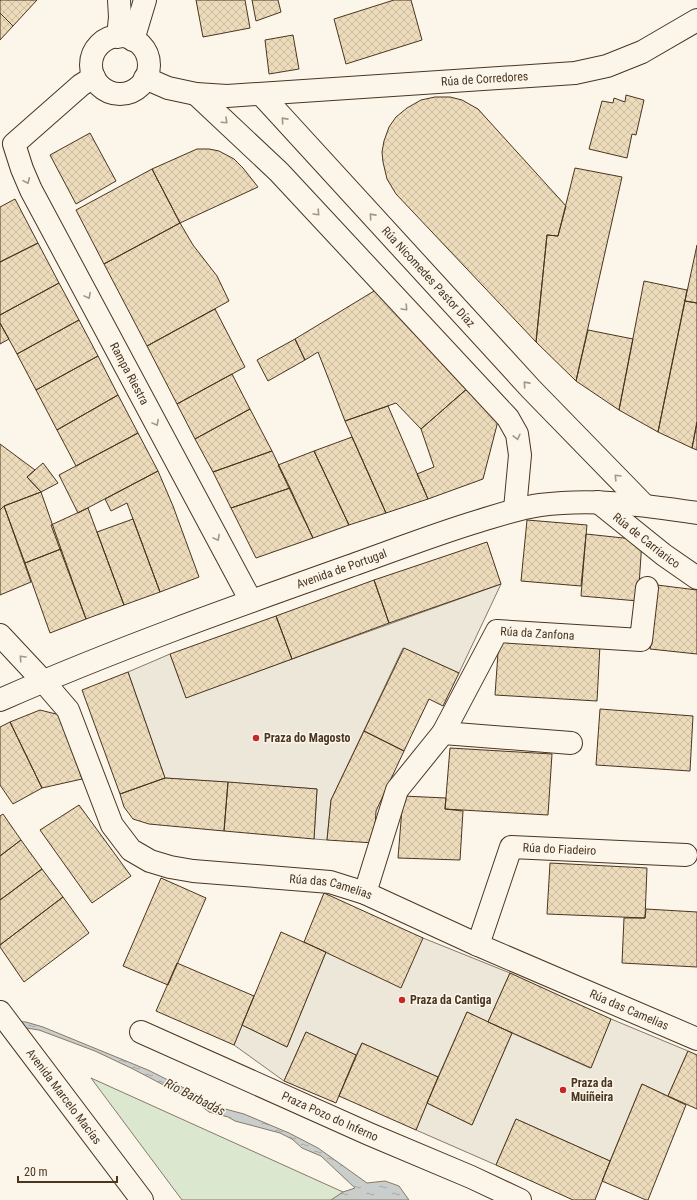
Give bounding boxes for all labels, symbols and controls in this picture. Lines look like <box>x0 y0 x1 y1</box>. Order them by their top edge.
street label: Rúa de Corredores <box>441 69 529 89</box>
one-way arrow <box>220 116 228 124</box>
one-way arrow <box>282 117 289 125</box>
one-way arrow <box>22 177 30 185</box>
one-way arrow <box>312 208 320 216</box>
one-way arrow <box>369 213 377 221</box>
street label: Rúa Nicomedes Pastor Díaz <box>379 224 478 330</box>
one-way arrow <box>83 292 90 299</box>
one-way arrow <box>401 303 408 311</box>
street label: Rampa Riestra <box>107 340 152 407</box>
one-way arrow <box>523 381 531 389</box>
one-way arrow <box>151 419 158 426</box>
one-way arrow <box>512 434 521 441</box>
one-way arrow <box>614 474 622 482</box>
street label: Rúa de Carriarico <box>610 510 683 571</box>
one-way arrow <box>213 533 220 541</box>
street label: Avenida de Portugal <box>295 546 389 591</box>
street label: Rúa da Zanfona <box>500 624 575 643</box>
one-way arrow <box>19 655 27 663</box>
place label: Praza do Magosto <box>264 731 351 745</box>
marker: Praza do Magosto <box>251 733 261 743</box>
street label: Rúa do Fiadeiro <box>522 841 597 858</box>
street label: Rúa das Camelias <box>289 872 374 902</box>
street label: Rúa das Camelias <box>588 987 671 1033</box>
place label: Praza da Cantiga <box>410 993 492 1007</box>
marker: Praza da Cantiga <box>397 995 407 1005</box>
street label: Avenida Marcelo Macías <box>23 1046 104 1147</box>
water label: Río Barbadás <box>162 1075 228 1119</box>
place label: Praza da Muiñeira <box>571 1076 613 1104</box>
marker: Praza da Muiñeira <box>558 1085 568 1095</box>
street label: Praza Pozo do Inferno <box>279 1089 380 1144</box>
scale bar <box>18 1158 117 1184</box>
text: 20 m <box>24 1165 48 1179</box>

